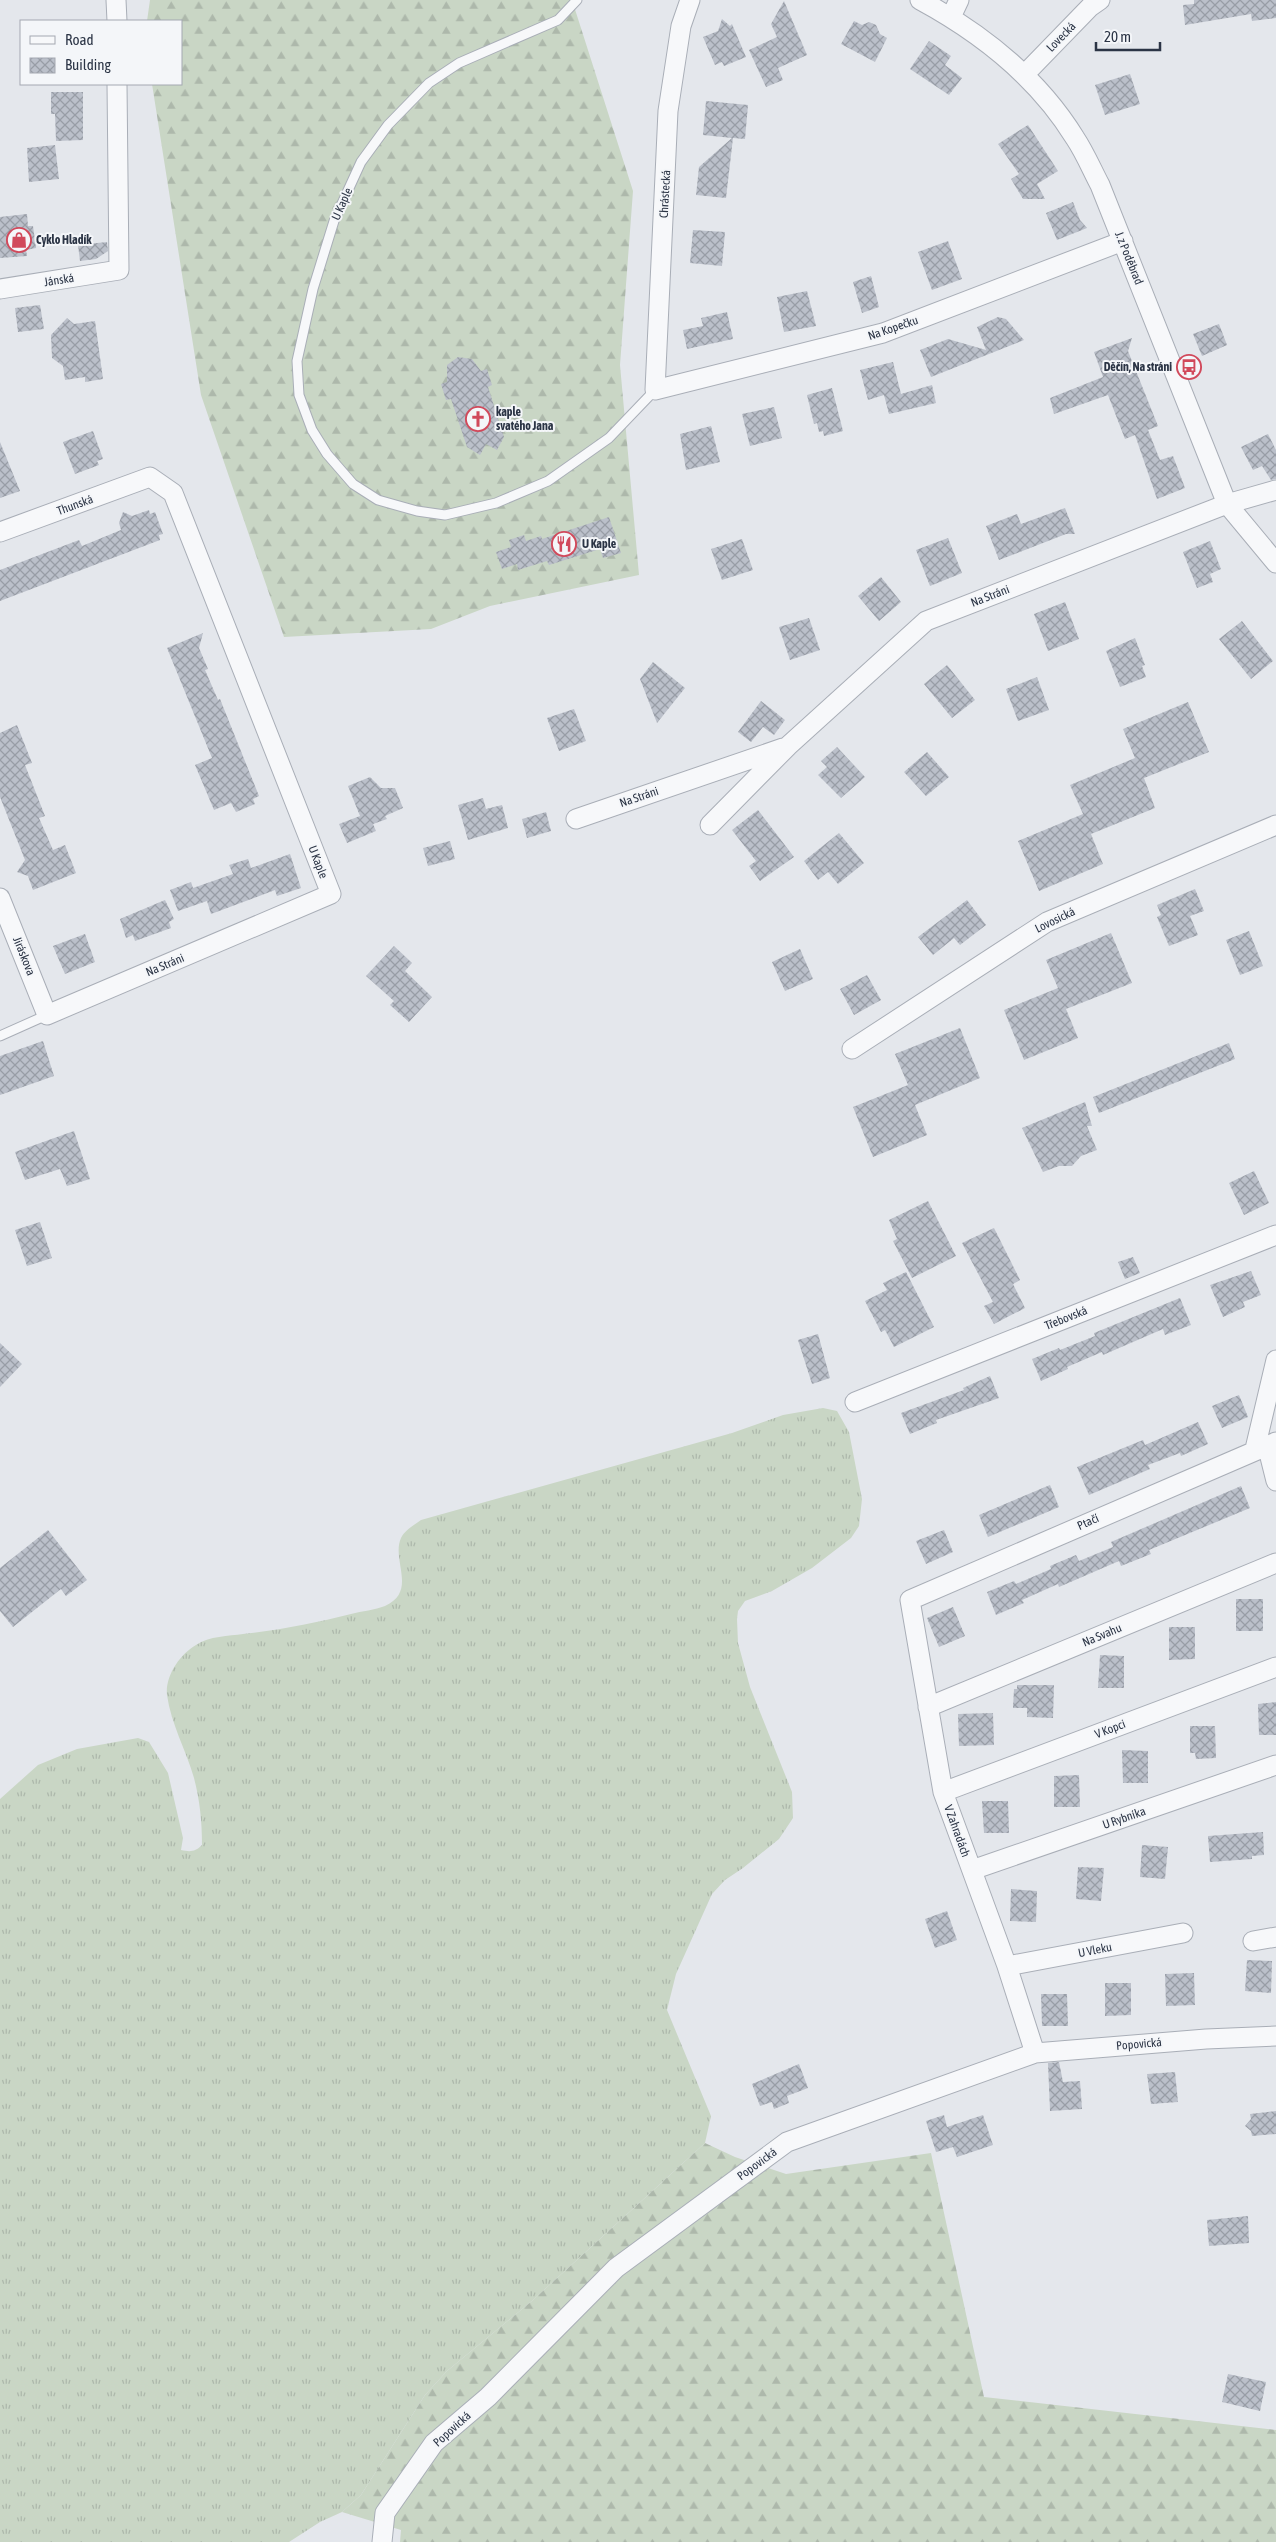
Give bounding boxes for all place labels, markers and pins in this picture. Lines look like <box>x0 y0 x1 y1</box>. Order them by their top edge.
shop icon: Cyklo Hladík <box>6 227 32 253</box>
place label: Cyklo Hladík <box>36 233 92 247</box>
bus stop icon: Děčín, Na stráni <box>1176 354 1202 380</box>
place label: Děčín, Na stráni <box>1104 360 1172 374</box>
place label: kaple svatého Jana <box>496 405 554 433</box>
church icon: kaple svatého Jana <box>465 406 491 432</box>
restaurant icon: U Kaple <box>551 531 577 557</box>
place label: U Kaple <box>582 537 617 551</box>

